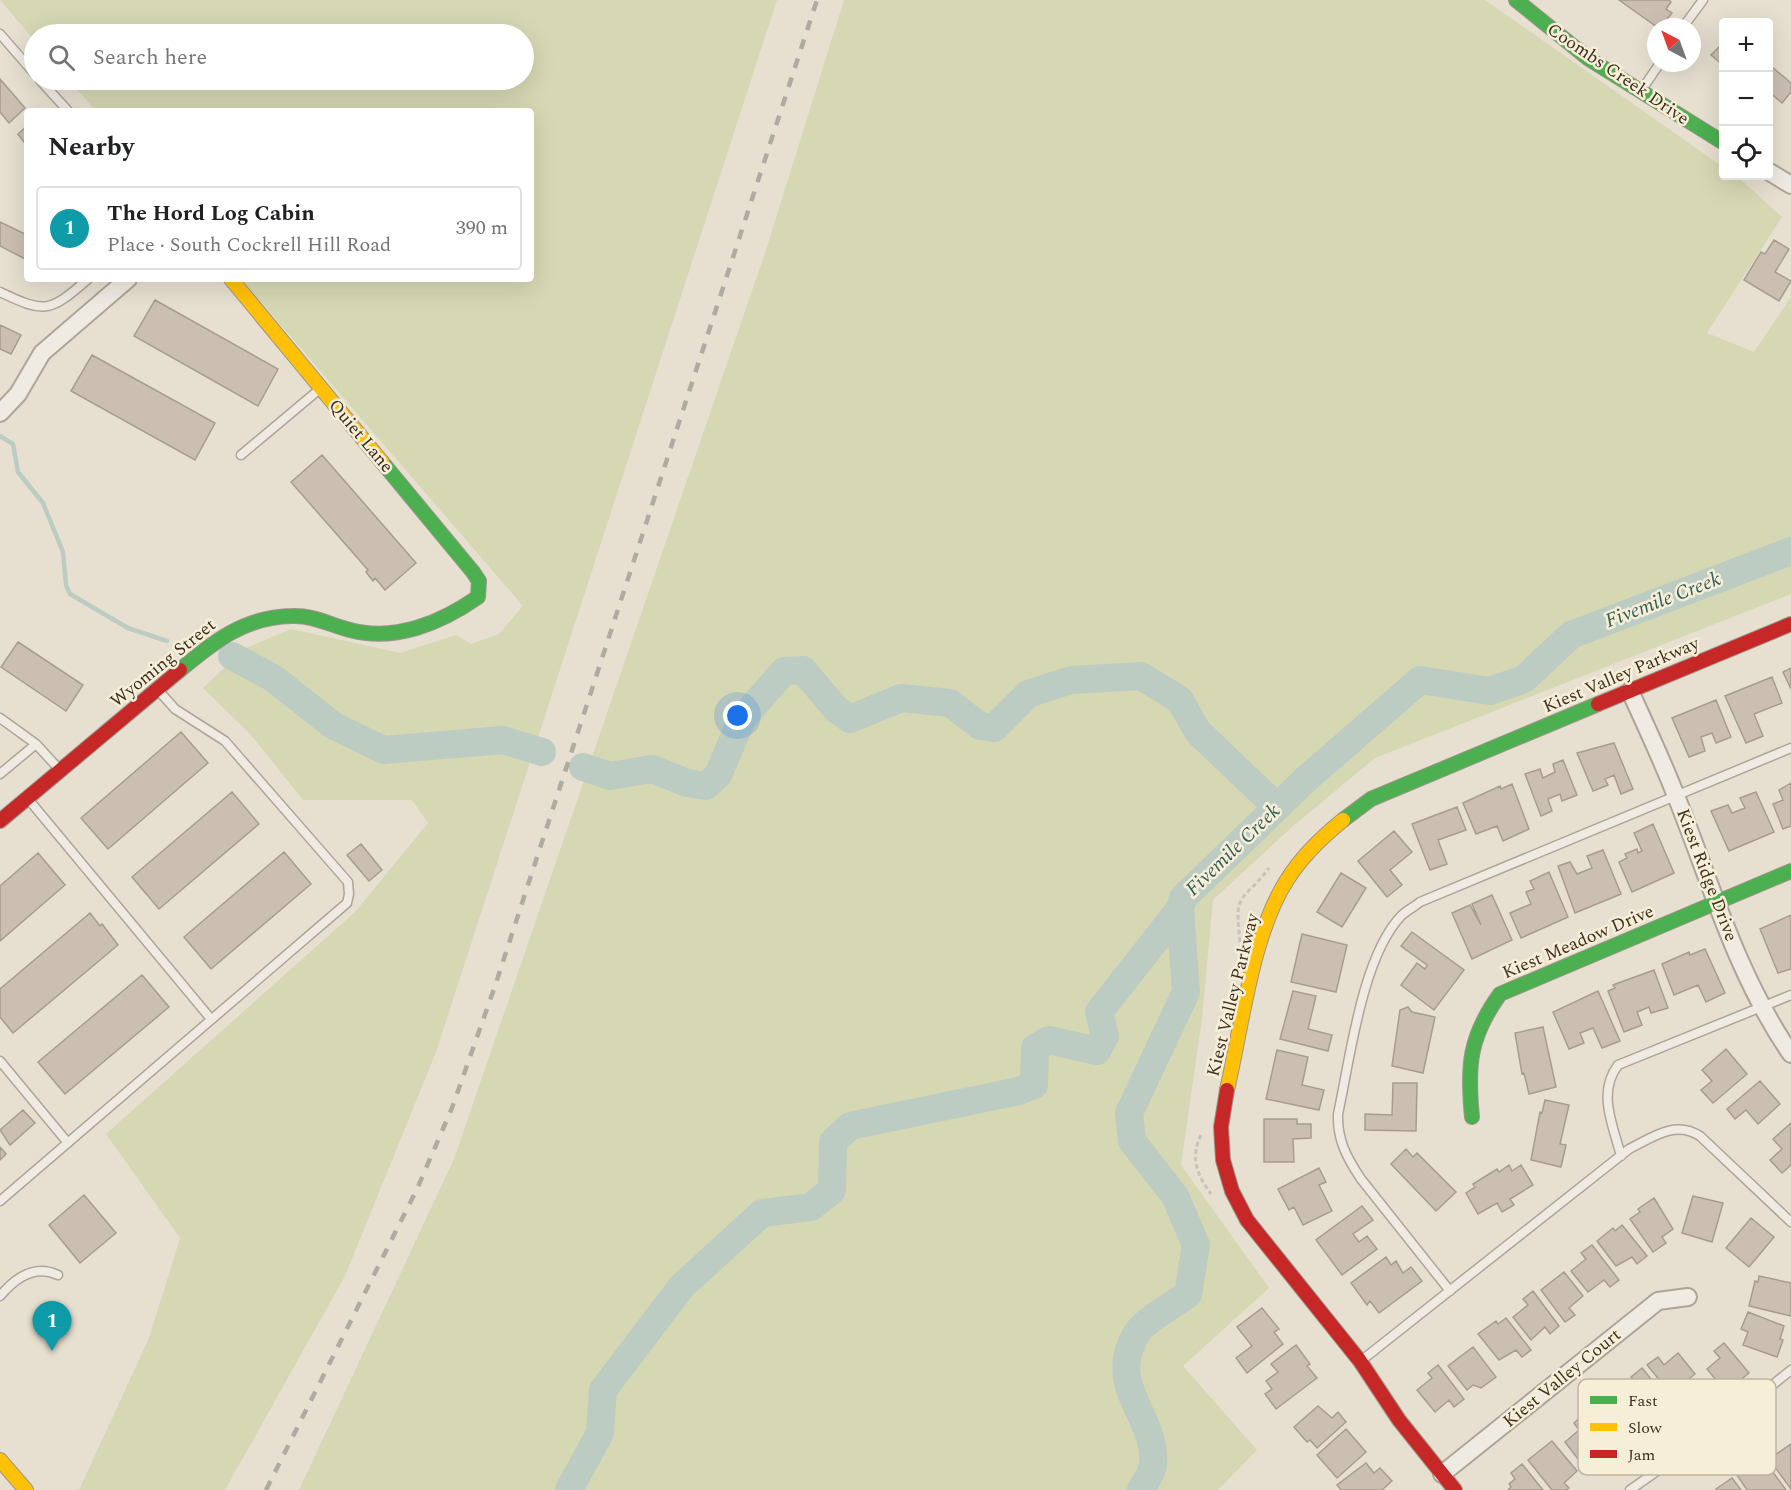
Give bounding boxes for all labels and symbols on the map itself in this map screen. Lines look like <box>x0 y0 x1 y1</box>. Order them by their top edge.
street label: Coombs Creek Drive <box>1541 16 1695 132</box>
north arrow <box>1647 18 1701 72</box>
street label: Quiet Lane <box>322 393 400 479</box>
water label: Fivemile Creek <box>1601 564 1726 636</box>
street label: Wyoming Street <box>104 612 222 714</box>
street label: Kiest Valley Parkway <box>1539 629 1704 720</box>
your location <box>723 701 752 730</box>
water label: Fivemile Creek <box>1179 796 1288 903</box>
street label: Kiest Ridge Drive <box>1669 805 1745 945</box>
street label: Kiest Meadow Drive <box>1498 898 1658 986</box>
street label: Kiest Valley Parkway <box>1200 909 1267 1079</box>
pin: 1 <box>32 1302 72 1351</box>
street label: Kiest Valley Court <box>1497 1322 1627 1434</box>
legend <box>1578 1379 1776 1475</box>
text: Fast <box>1628 1389 1658 1413</box>
text: Slow <box>1628 1416 1663 1440</box>
text: Jam <box>1628 1443 1656 1467</box>

